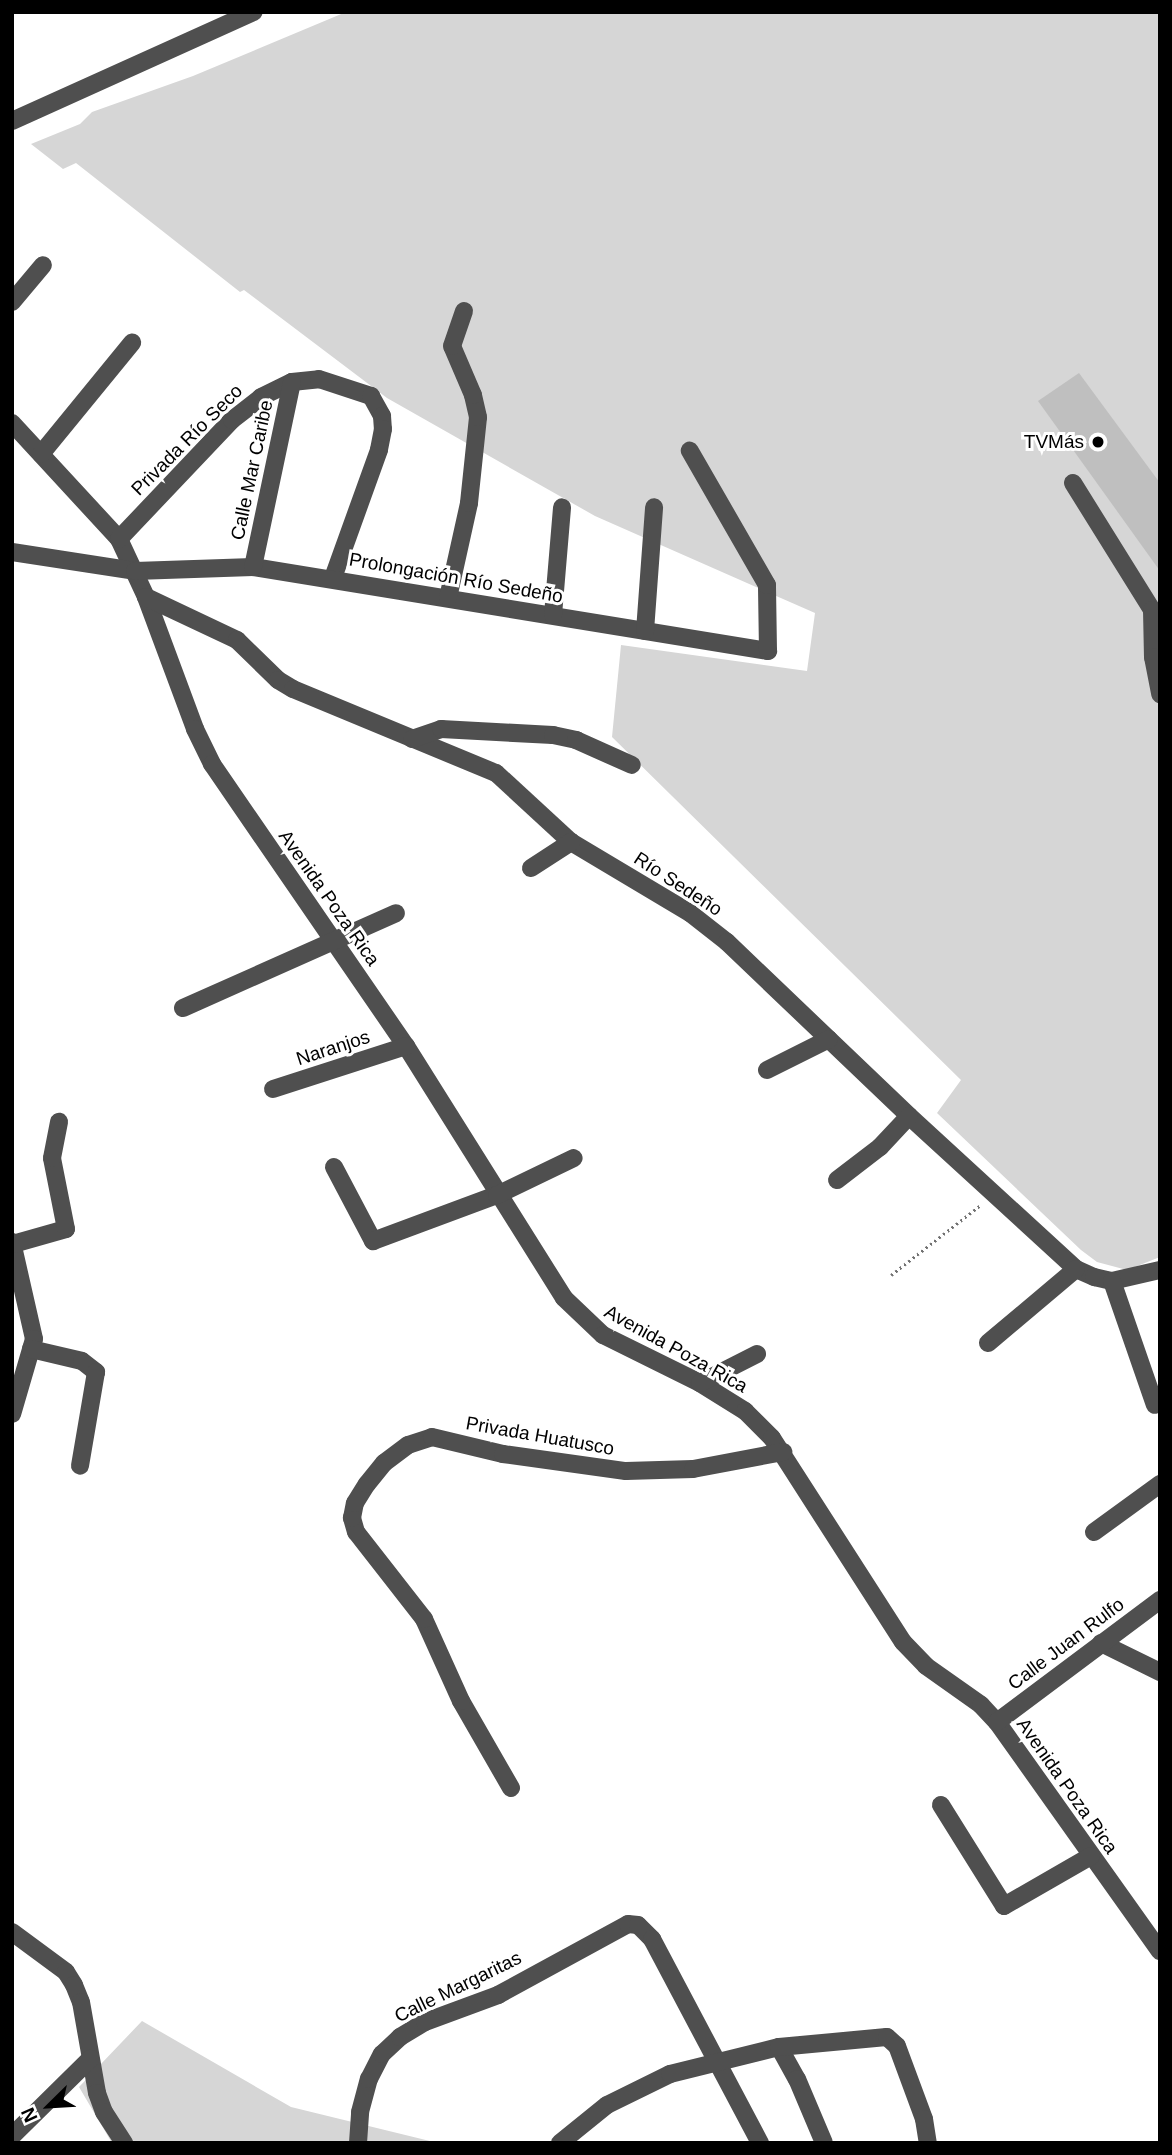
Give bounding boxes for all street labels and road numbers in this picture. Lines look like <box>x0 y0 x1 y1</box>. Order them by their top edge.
street label: Privada Río Seco <box>127 380 247 500</box>
street label: Calle Mar Caribe <box>226 398 278 542</box>
street label: Prolongación Río Sedeño <box>347 548 565 608</box>
street label: Avenida Poza Rica <box>274 826 384 970</box>
street label: Río Sedeño <box>630 847 726 921</box>
street label: Naranjos <box>293 1025 373 1071</box>
street label: Avenida Poza Rica <box>600 1300 752 1398</box>
street label: Privada Huatusco <box>464 1412 616 1460</box>
street label: Calle Juan Rulfo <box>1003 1593 1129 1695</box>
street label: Avenida Poza Rica <box>1012 1714 1122 1858</box>
street label: Calle Margaritas <box>391 1946 525 2028</box>

